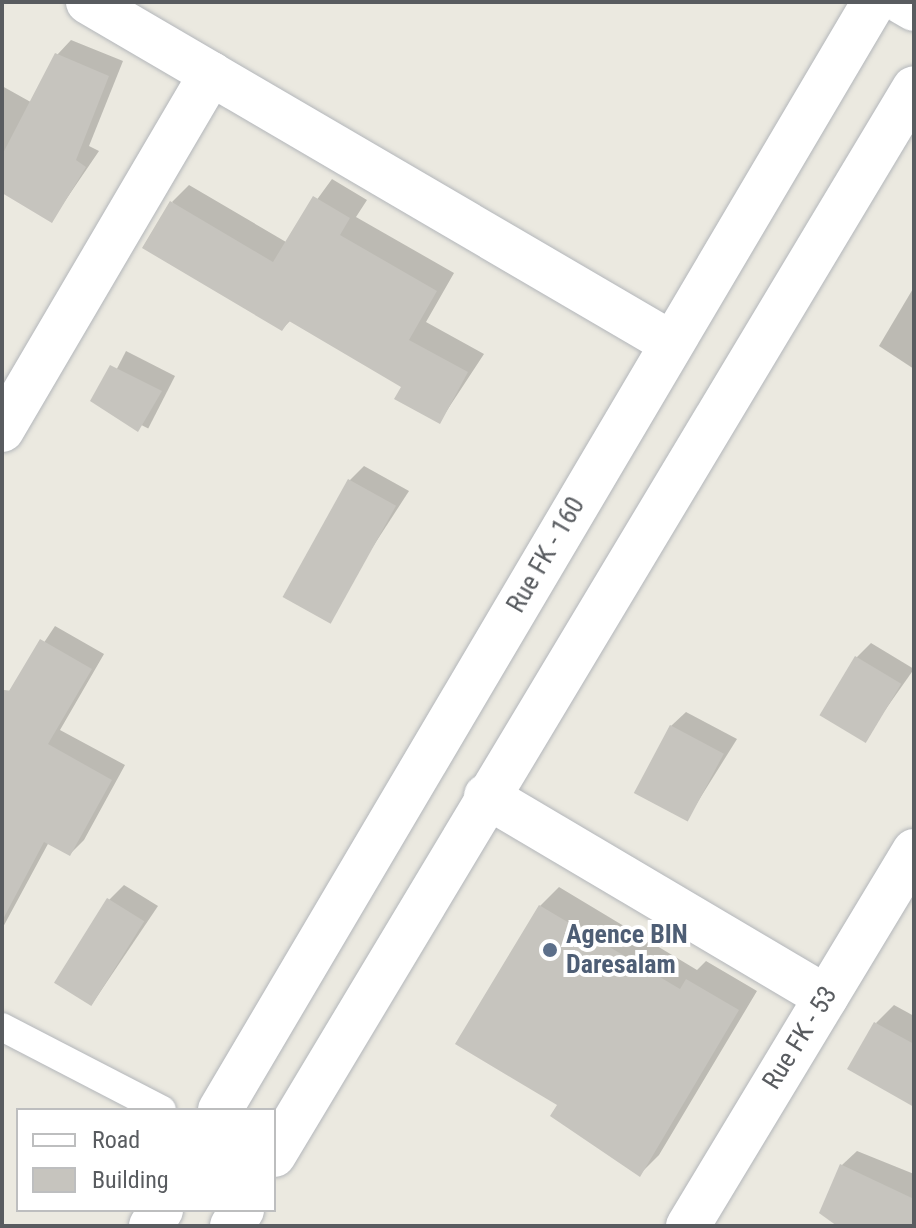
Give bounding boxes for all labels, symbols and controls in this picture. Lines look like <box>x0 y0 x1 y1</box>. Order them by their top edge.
street label: Rue FK - 160 <box>500 492 592 618</box>
place label: Agence BIN Daresalam <box>566 919 688 980</box>
marker: Agence BIN Daresalam <box>541 941 559 959</box>
street label: Rue FK - 53 <box>756 981 844 1095</box>
legend <box>16 1108 276 1212</box>
text: Road <box>92 1126 140 1154</box>
text: Building <box>92 1166 169 1194</box>

